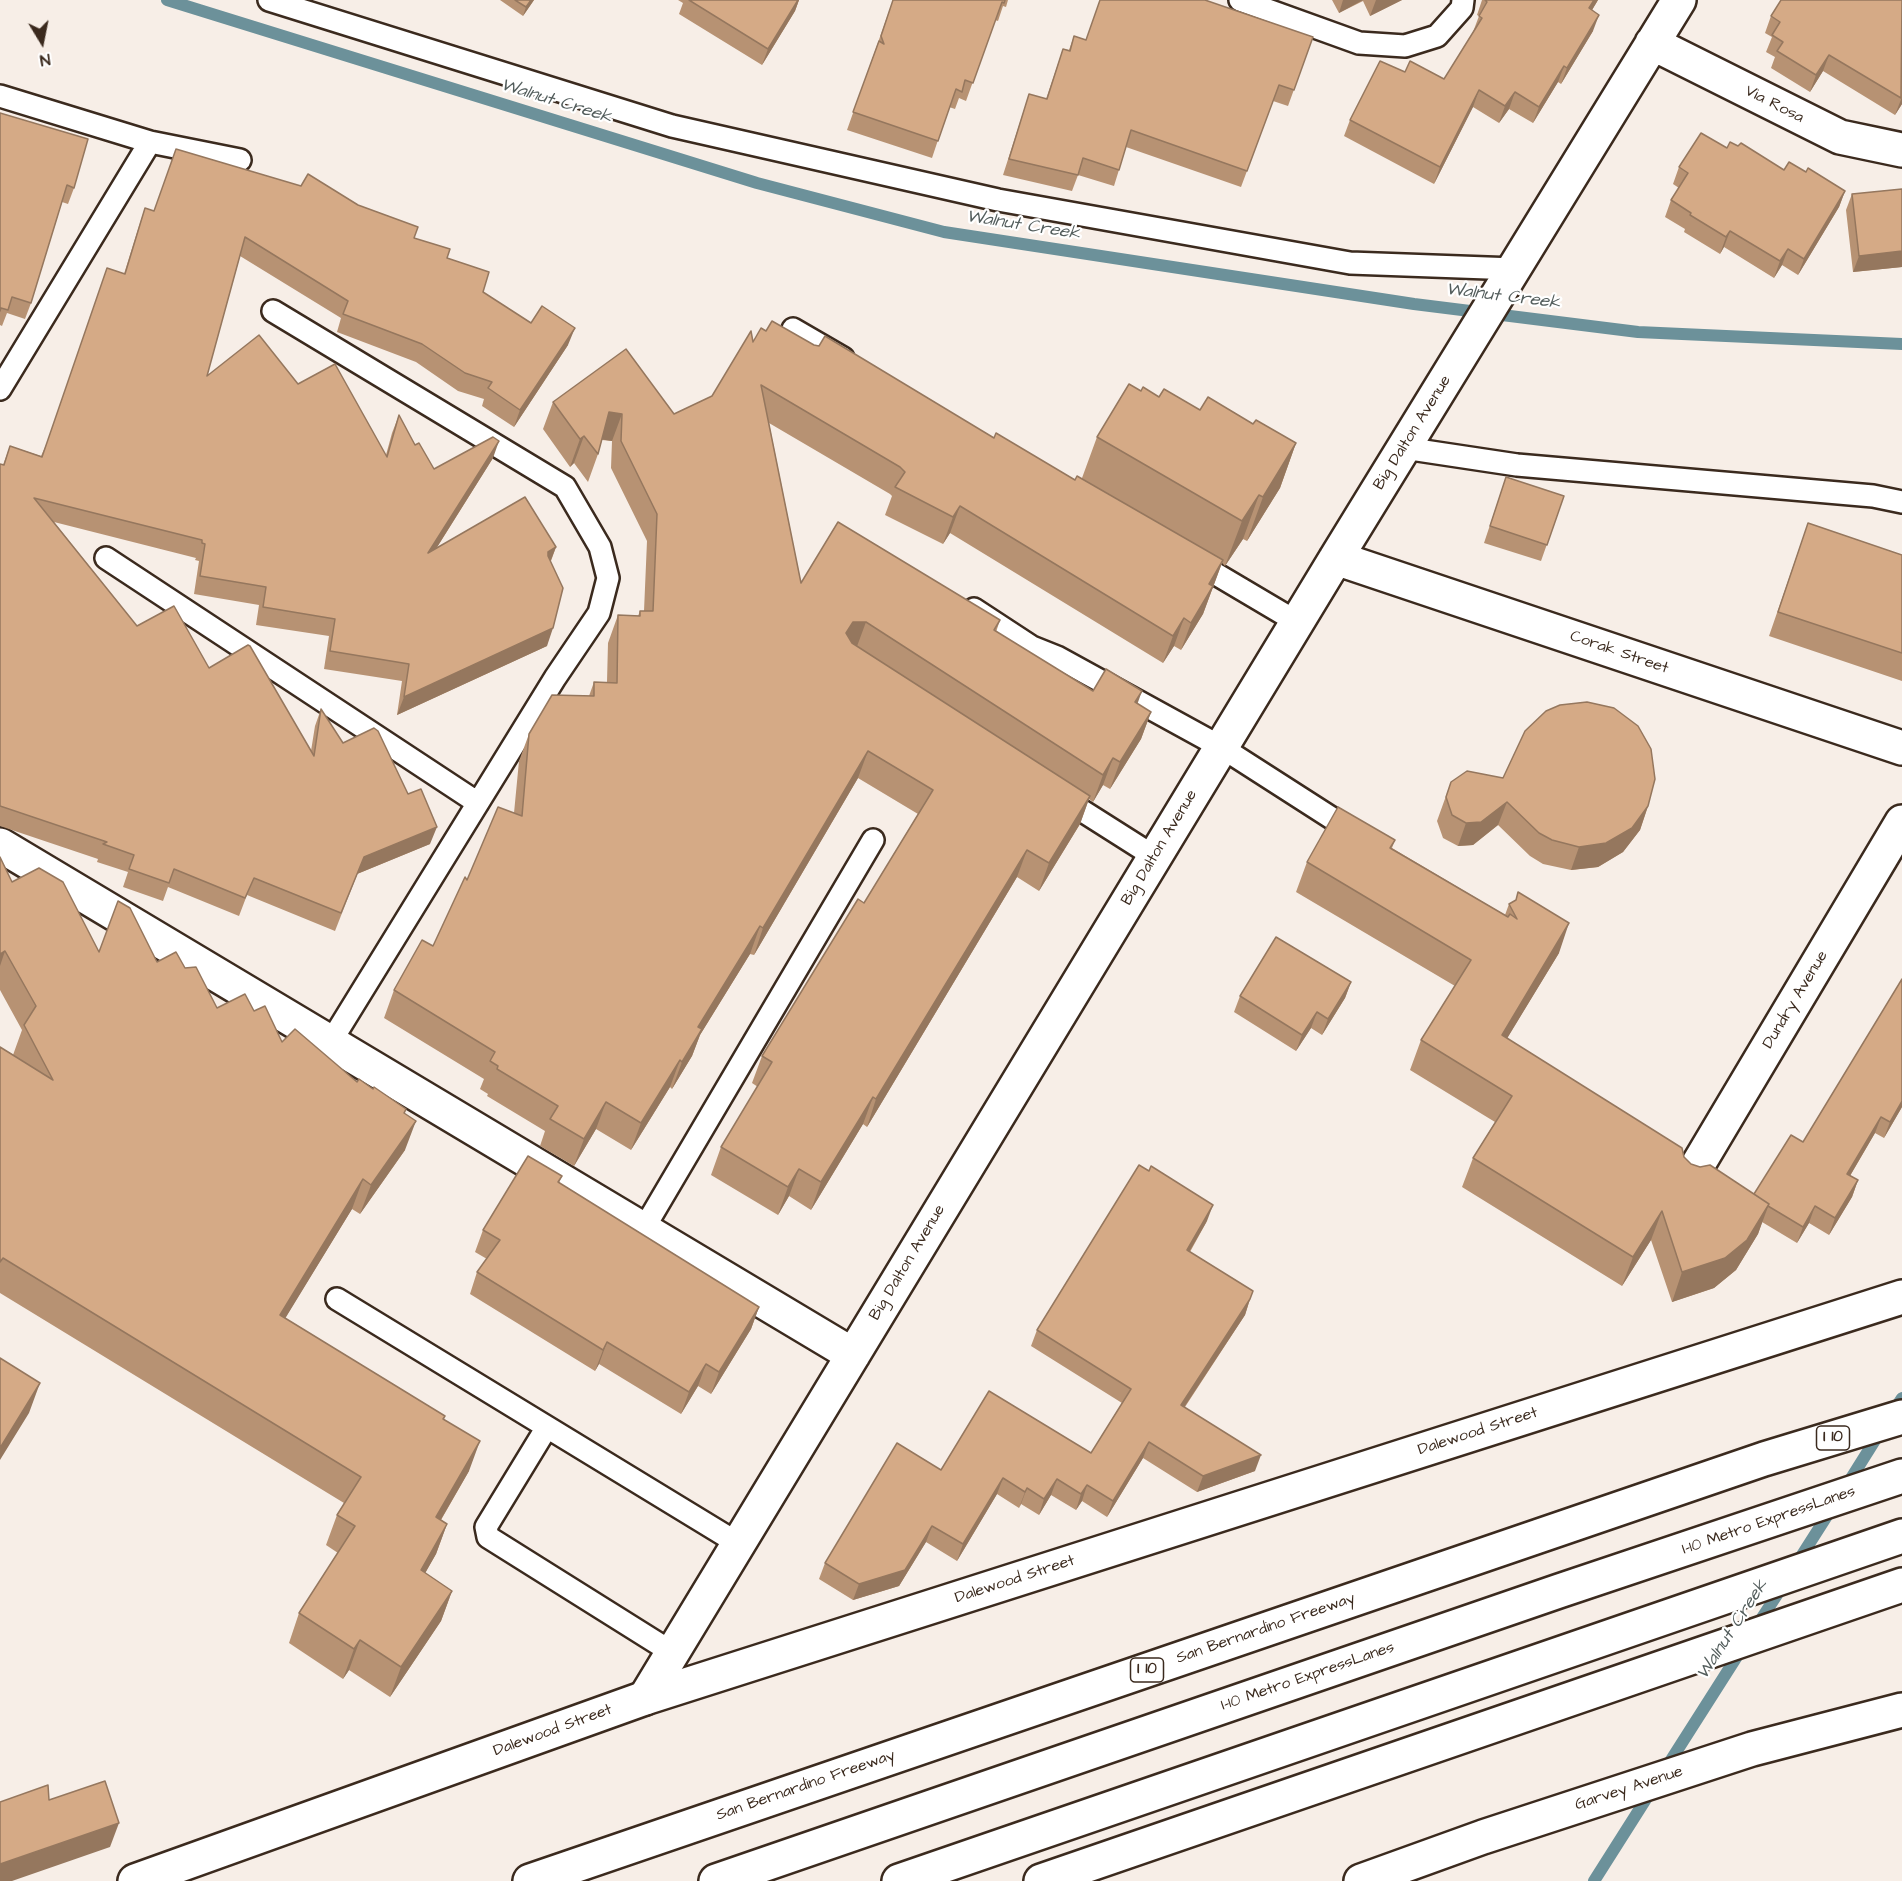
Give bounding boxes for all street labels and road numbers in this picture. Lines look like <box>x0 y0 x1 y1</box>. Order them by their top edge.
street label: Via Rosa <box>1741 82 1807 128</box>
street label: Big Dalton Avenue <box>1370 372 1456 494</box>
street label: Corak Street <box>1567 627 1671 679</box>
street label: Big Dalton Avenue <box>1118 787 1202 909</box>
street label: Dundry Avenue <box>1759 948 1833 1052</box>
street label: Big Dalton Avenue <box>866 1202 950 1324</box>
street label: Dalewood Street <box>1416 1404 1540 1460</box>
road number: I 10 <box>1816 1426 1850 1450</box>
street label: I-10 Metro ExpressLanes <box>1680 1482 1858 1560</box>
street label: Dalewood Street <box>953 1552 1077 1608</box>
street label: San Bernardino Freeway <box>1174 1589 1358 1669</box>
street label: I-10 Metro ExpressLanes <box>1219 1638 1397 1716</box>
road number: I 10 <box>1130 1658 1164 1682</box>
street label: Dalewood Street <box>491 1701 615 1761</box>
street label: San Bernardino Freeway <box>714 1746 898 1826</box>
street label: Garvey Avenue <box>1573 1763 1685 1815</box>

